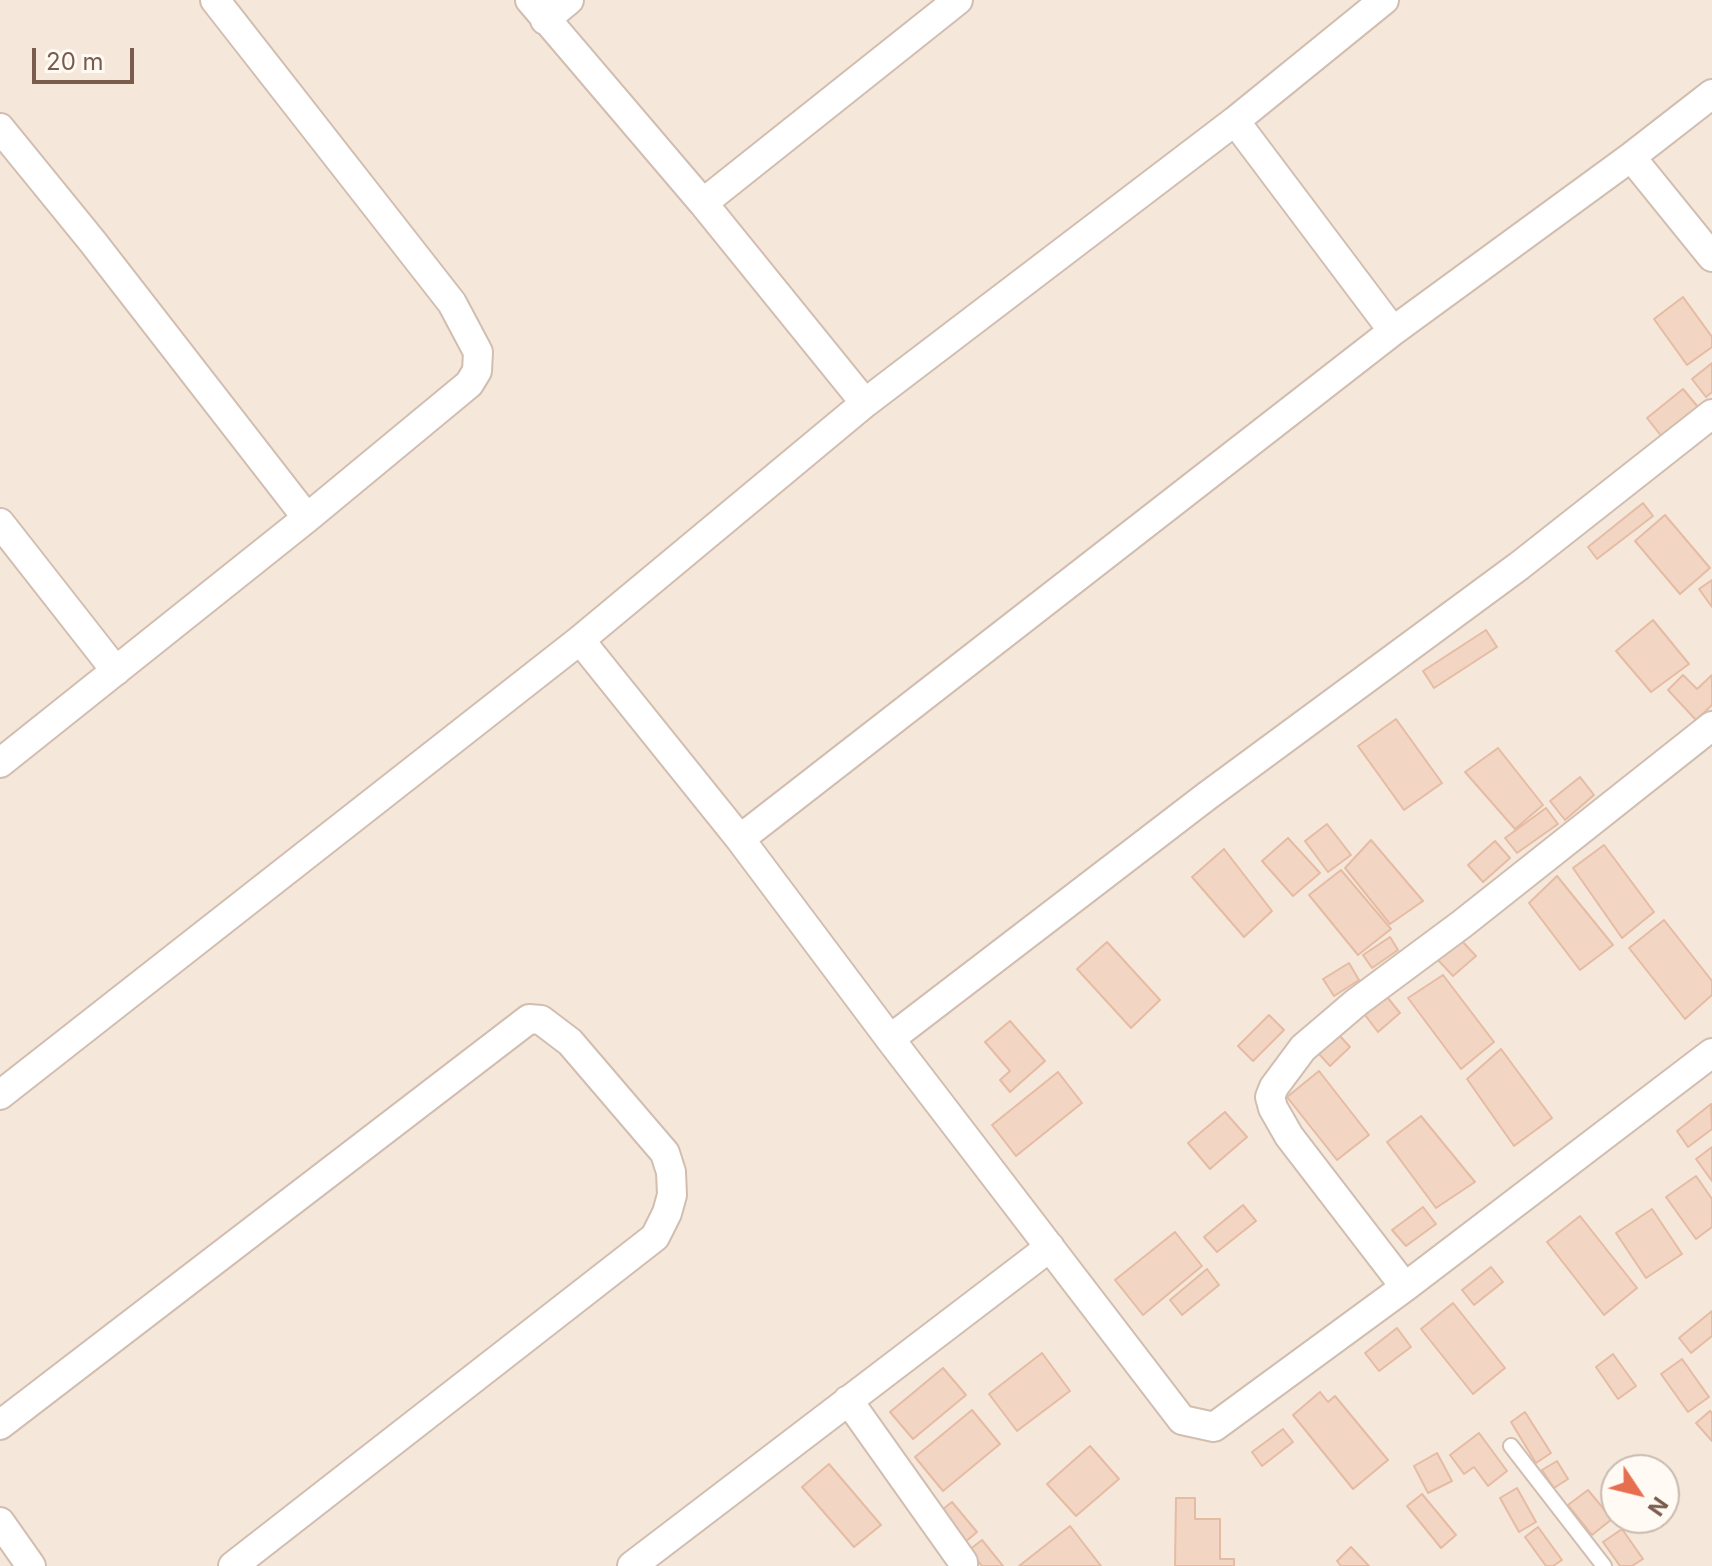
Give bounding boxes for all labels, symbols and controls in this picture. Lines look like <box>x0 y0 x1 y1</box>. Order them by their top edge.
scale bar <box>36 32 138 82</box>
text: 20 m <box>46 47 104 76</box>
north arrow <box>1600 1454 1680 1534</box>
text: N <box>1643 1492 1673 1521</box>

